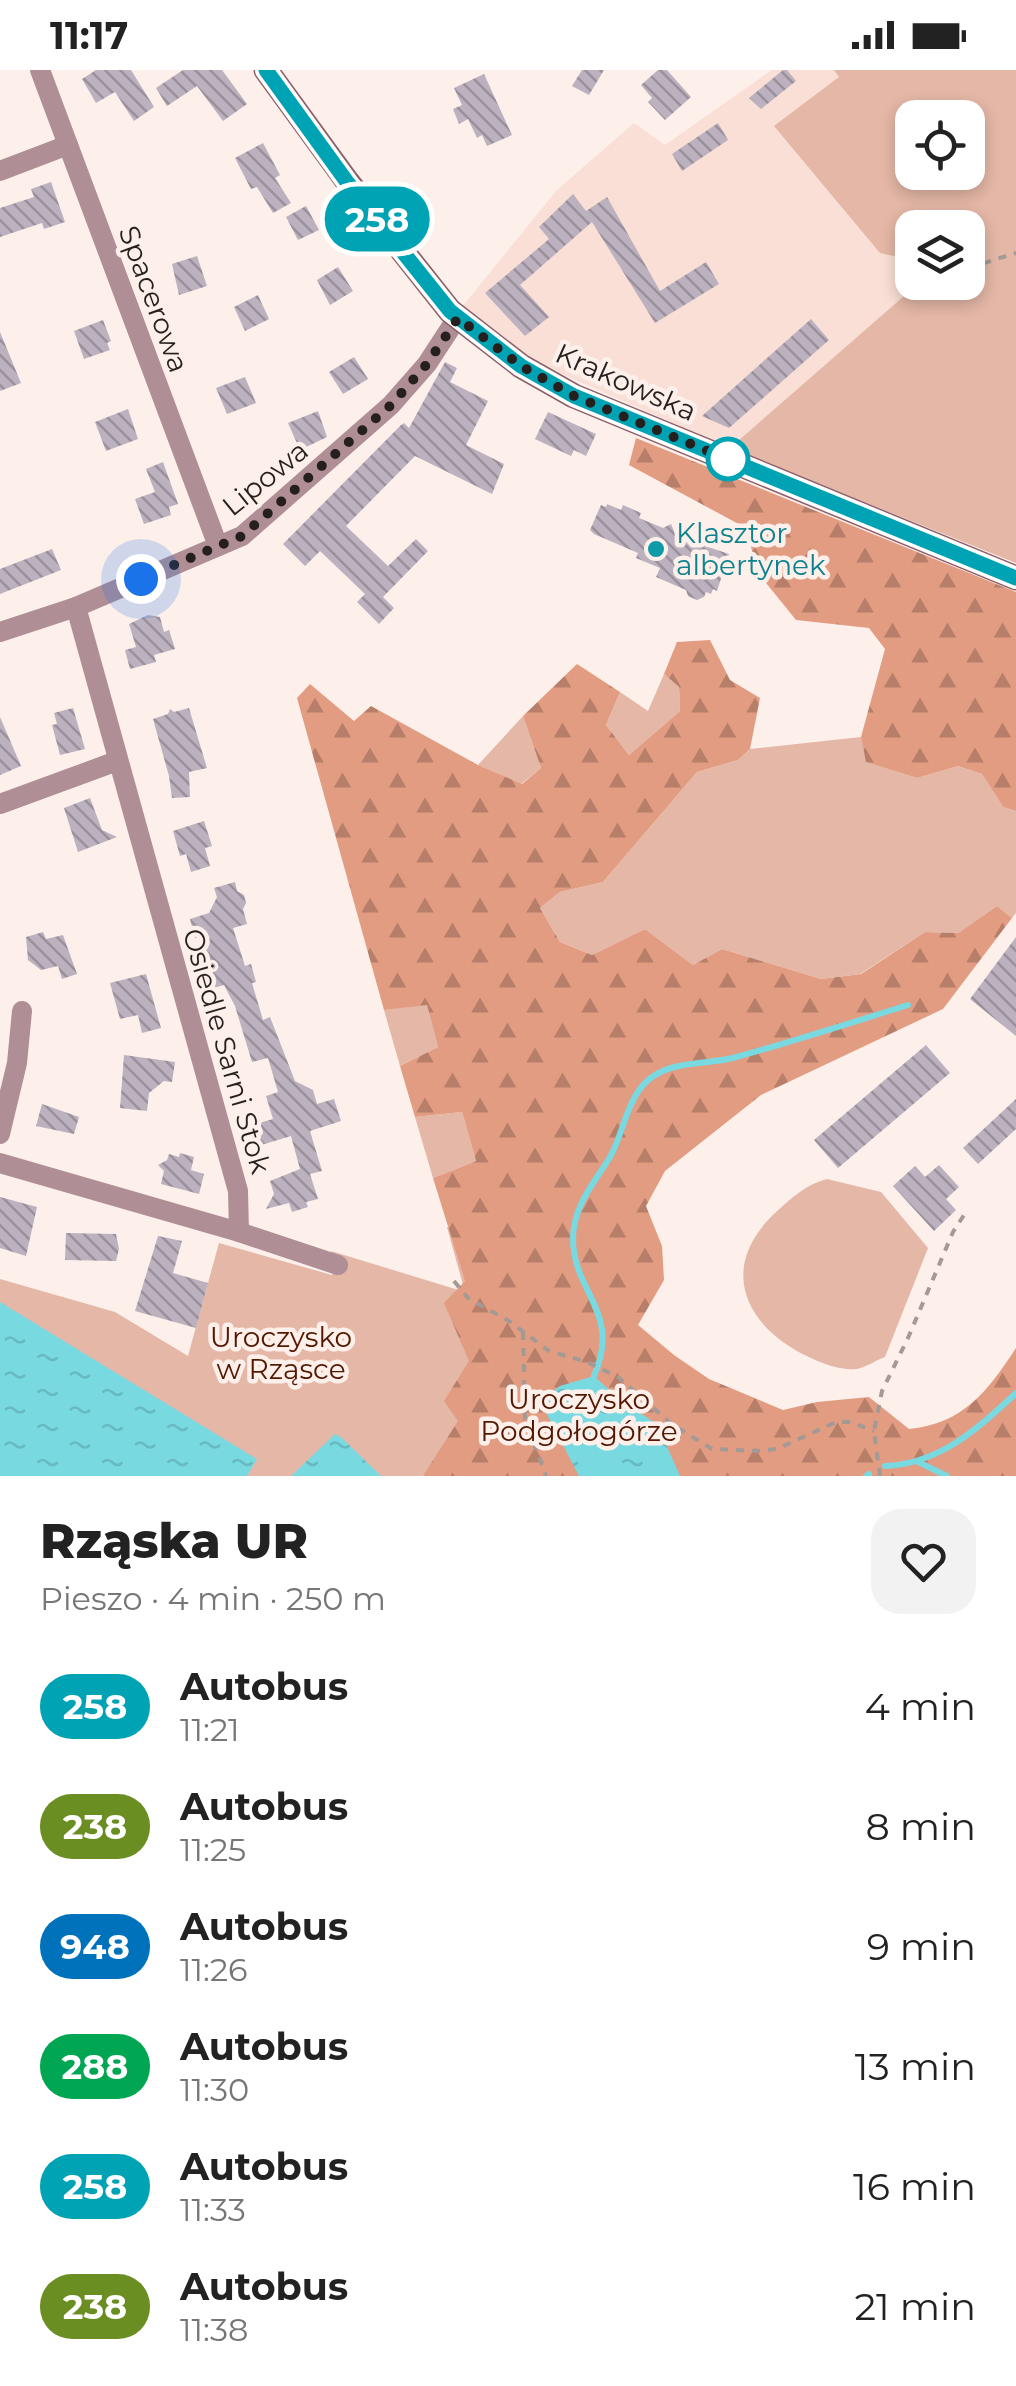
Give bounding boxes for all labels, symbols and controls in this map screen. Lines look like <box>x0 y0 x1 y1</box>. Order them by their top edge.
text: 11:17 <box>50 12 128 59</box>
map controls <box>895 100 985 300</box>
button: locate <box>895 100 985 190</box>
line badge: 258 <box>320 186 434 252</box>
text: 258 <box>345 198 409 241</box>
button: layers <box>895 210 985 300</box>
street label: Spacerowa <box>112 221 196 377</box>
street label: Krakowska <box>550 336 702 428</box>
street label: Lipowa <box>215 433 315 523</box>
unlabelled marker <box>707 438 749 480</box>
place label: Klasztor albertynek <box>676 516 826 582</box>
marker: Klasztor albertynek <box>645 538 667 560</box>
your location <box>116 554 166 604</box>
street label: Osiedle Sarni Stok <box>176 925 278 1178</box>
park label: Uroczysko w Rząsce <box>210 1320 352 1386</box>
park label: Uroczysko Podgołogórze <box>480 1382 678 1448</box>
button: heart <box>871 1509 976 1614</box>
text: Rząska UR <box>40 1512 308 1570</box>
text: Pieszo · 4 min · 250 m <box>40 1579 386 1618</box>
text: Autobus <box>180 1663 348 1710</box>
text: 4 min <box>865 1683 976 1730</box>
text: 258 <box>63 1685 127 1728</box>
text: 11:21 <box>180 1710 240 1749</box>
text: Autobus <box>180 1783 348 1830</box>
text: 8 min <box>866 1803 976 1850</box>
text: 238 <box>63 1805 127 1848</box>
text: 11:25 <box>180 1830 246 1869</box>
text: Autobus <box>180 1903 348 1950</box>
text: 9 min <box>867 1923 976 1970</box>
text: 948 <box>60 1925 130 1968</box>
text: 11:26 <box>180 1950 247 1989</box>
text: Autobus <box>180 2023 348 2070</box>
text: 13 min <box>855 2043 976 2090</box>
text: 288 <box>62 2045 128 2088</box>
text: 11:30 <box>180 2070 249 2109</box>
text: Autobus <box>180 2143 348 2190</box>
text: 16 min <box>853 2163 976 2210</box>
text: 258 <box>63 2165 127 2208</box>
text: 11:33 <box>180 2190 246 2229</box>
text: Autobus <box>180 2263 348 2310</box>
text: 21 min <box>855 2283 976 2330</box>
text: 238 <box>63 2285 127 2328</box>
text: 11:38 <box>180 2310 248 2349</box>

